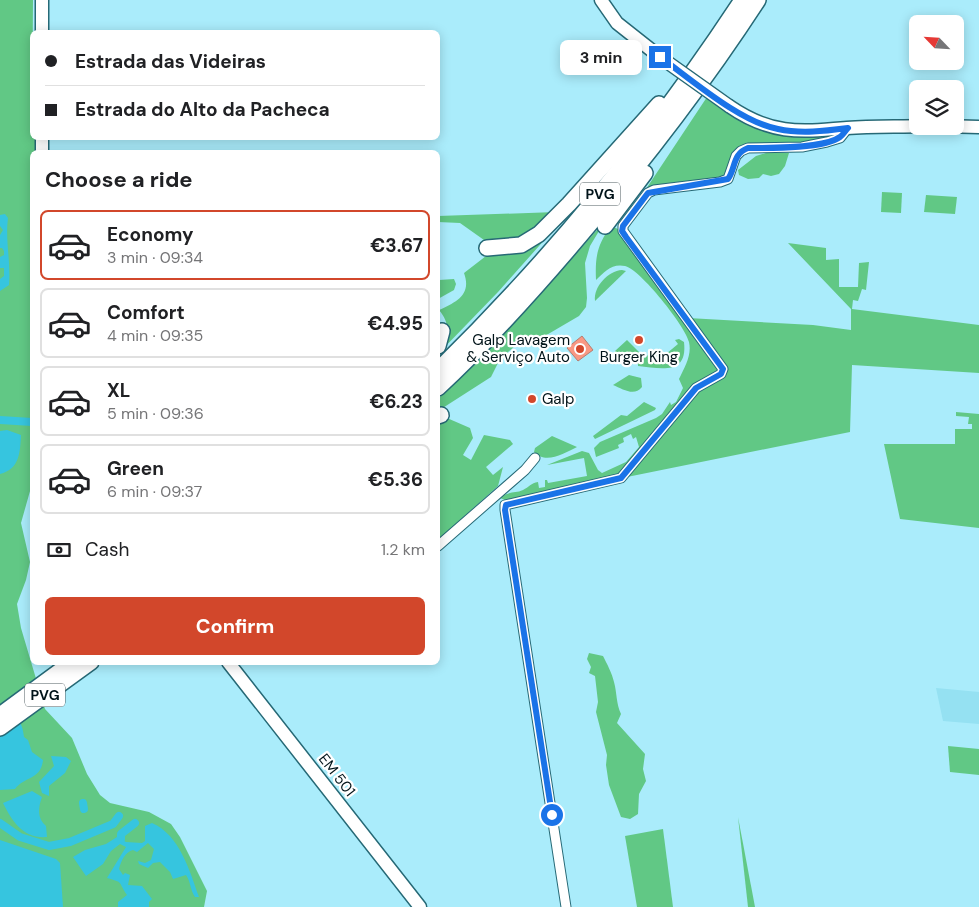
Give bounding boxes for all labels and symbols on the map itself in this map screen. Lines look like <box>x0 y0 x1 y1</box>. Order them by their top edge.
north arrow <box>909 15 964 70</box>
callout: 3 min <box>560 40 642 74</box>
route end <box>649 46 671 68</box>
road number: PVG <box>580 182 620 205</box>
place label: Galp Lavagem & Serviço Auto <box>466 330 570 367</box>
marker: Burger King <box>633 334 645 346</box>
marker: Galp Lavagem & Serviço Auto <box>574 343 586 355</box>
place label: Burger King <box>600 347 678 367</box>
place label: Galp <box>542 389 574 409</box>
marker: Galp <box>526 393 538 405</box>
road number: PVG <box>25 684 65 706</box>
street label: EM 501 <box>314 749 360 801</box>
route start <box>541 804 563 826</box>

